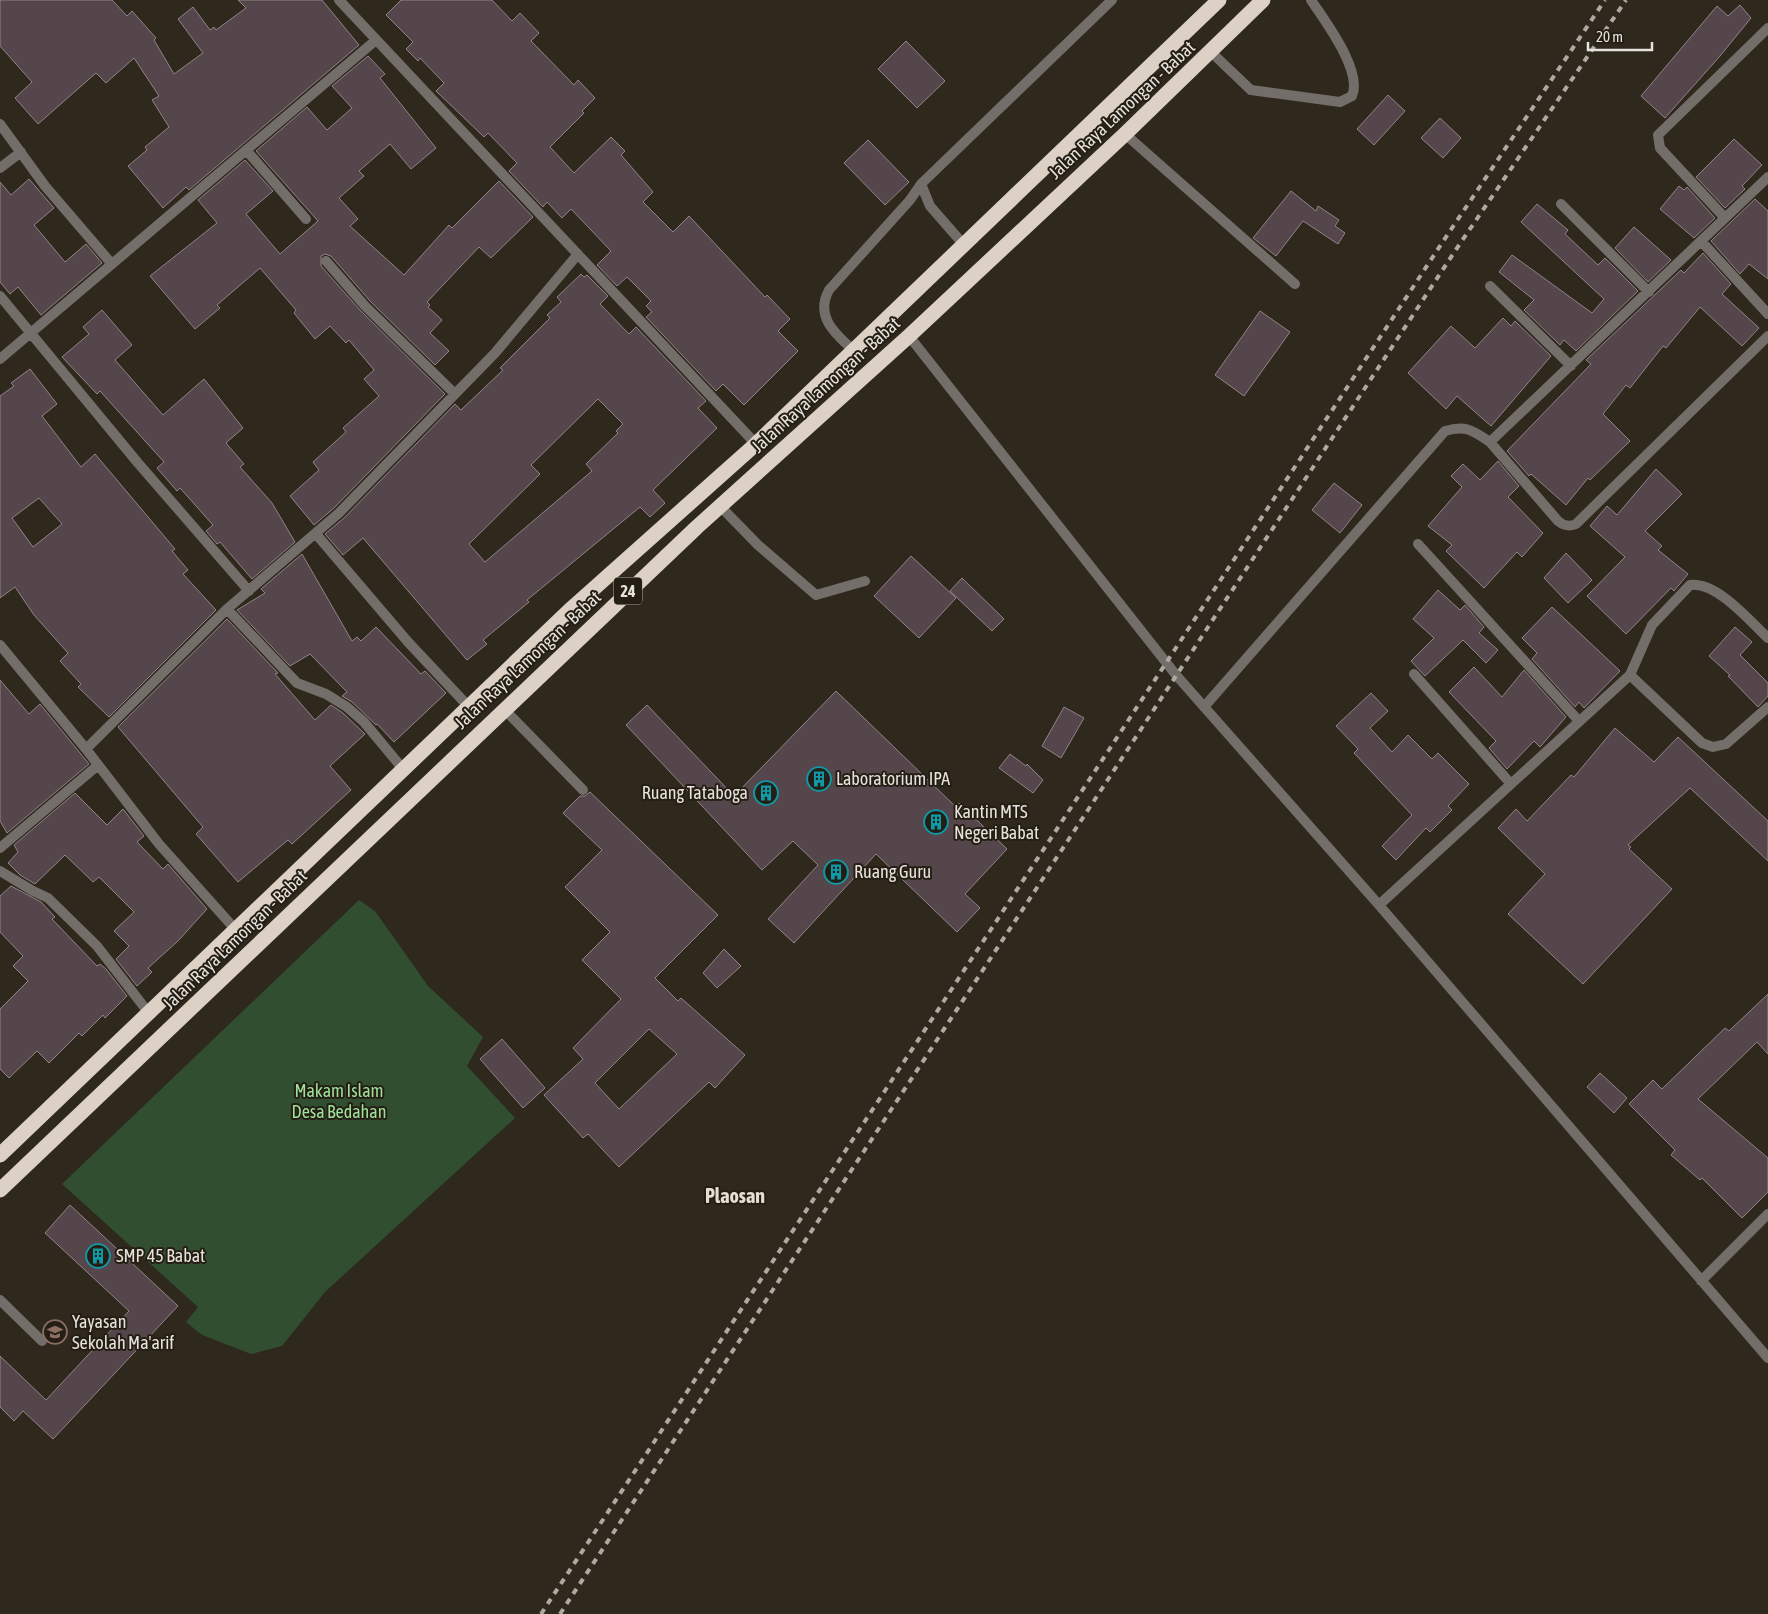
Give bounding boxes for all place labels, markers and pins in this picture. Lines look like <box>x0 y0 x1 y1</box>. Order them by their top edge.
building icon: Laboratorium IPA <box>806 766 832 792</box>
place label: Laboratorium IPA <box>836 768 950 789</box>
building icon: Ruang Tataboga <box>753 780 779 806</box>
place label: Ruang Tataboga <box>642 782 748 803</box>
place label: Kantin MTS Negeri Babat <box>954 801 1039 843</box>
building icon: Kantin MTS Negeri Babat <box>923 809 949 835</box>
building icon: Ruang Guru <box>823 859 849 885</box>
place label: Ruang Guru <box>854 861 931 882</box>
building icon: SMP 45 Babat <box>85 1243 111 1269</box>
place label: SMP 45 Babat <box>116 1245 205 1266</box>
place label: Yayasan Sekolah Ma'arif <box>72 1311 174 1353</box>
school or university icon: Yayasan Sekolah Ma'arif <box>42 1319 68 1345</box>

